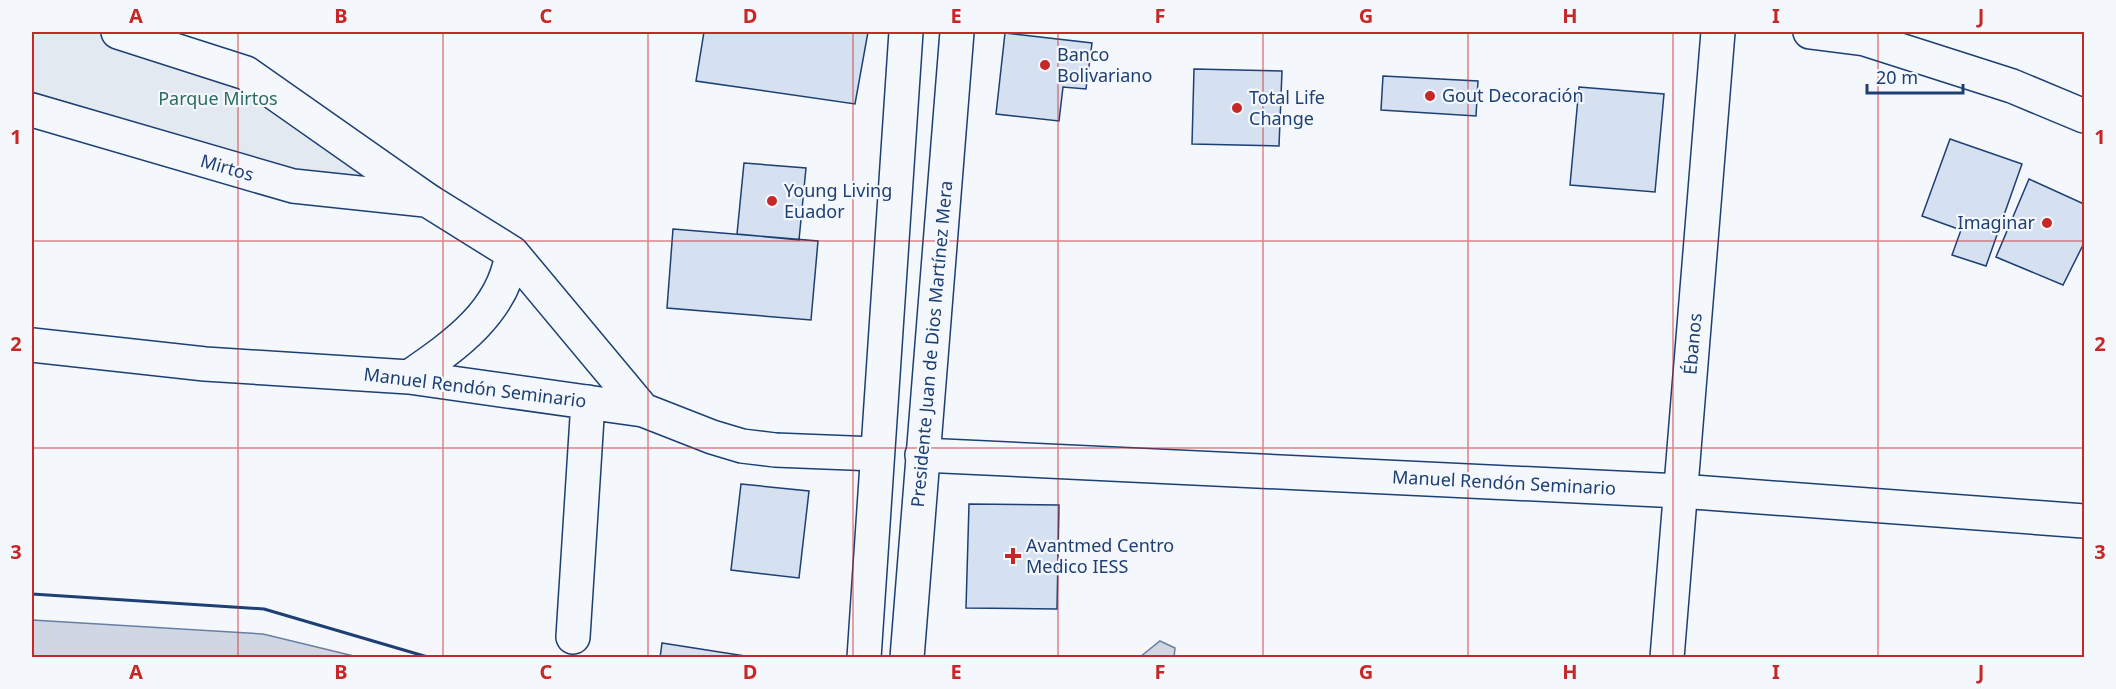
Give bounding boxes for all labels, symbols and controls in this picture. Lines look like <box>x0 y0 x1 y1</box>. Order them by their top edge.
text: A <box>129 2 143 29</box>
text: B <box>334 2 348 29</box>
text: C <box>540 2 553 29</box>
text: D <box>743 2 757 29</box>
text: E <box>950 2 962 29</box>
text: F <box>1155 2 1165 29</box>
text: G <box>1359 2 1373 29</box>
text: H <box>1562 2 1578 29</box>
text: I <box>1772 2 1780 29</box>
text: J <box>1976 2 1984 29</box>
place label: Banco Bolivariano <box>1057 42 1152 87</box>
scale bar <box>1867 57 1963 95</box>
marker: Banco Bolivariano <box>1038 58 1052 72</box>
text: 20 m <box>1876 65 1918 89</box>
place label: Gout Decoración <box>1442 83 1584 107</box>
place label: Total Life Change <box>1249 85 1325 130</box>
park label: Parque Mirtos <box>158 86 278 110</box>
marker: Gout Decoración <box>1423 89 1437 103</box>
marker: Total Life Change <box>1230 101 1244 115</box>
text: 1 <box>10 123 22 150</box>
text: 1 <box>2094 123 2106 150</box>
street label: Mirtos <box>198 148 257 186</box>
place label: Young Living Euador <box>784 178 892 223</box>
street label: Presidente Juan de Dios Martínez Mera <box>905 180 957 508</box>
marker: Young Living Euador <box>765 194 779 208</box>
place label: Imaginar <box>1958 210 2036 234</box>
marker: Imaginar <box>2040 216 2054 230</box>
street label: Ébanos <box>1677 312 1707 376</box>
text: 2 <box>10 330 22 357</box>
text: 2 <box>2094 330 2106 357</box>
street label: Manuel Rendón Seminario <box>362 361 588 413</box>
street label: Manuel Rendón Seminario <box>1392 464 1617 500</box>
place label: Avantmed Centro Medico IESS <box>1026 533 1174 578</box>
text: 3 <box>10 538 22 565</box>
text: 3 <box>2094 538 2106 565</box>
marker: Avantmed Centro Medico IESS <box>1004 547 1022 565</box>
text: A <box>129 658 143 685</box>
text: B <box>334 658 348 685</box>
text: C <box>540 658 553 685</box>
text: D <box>743 658 757 685</box>
text: E <box>950 658 962 685</box>
text: F <box>1155 658 1165 685</box>
text: G <box>1359 658 1373 685</box>
text: H <box>1562 658 1578 685</box>
text: I <box>1772 658 1780 685</box>
text: J <box>1976 658 1984 685</box>

